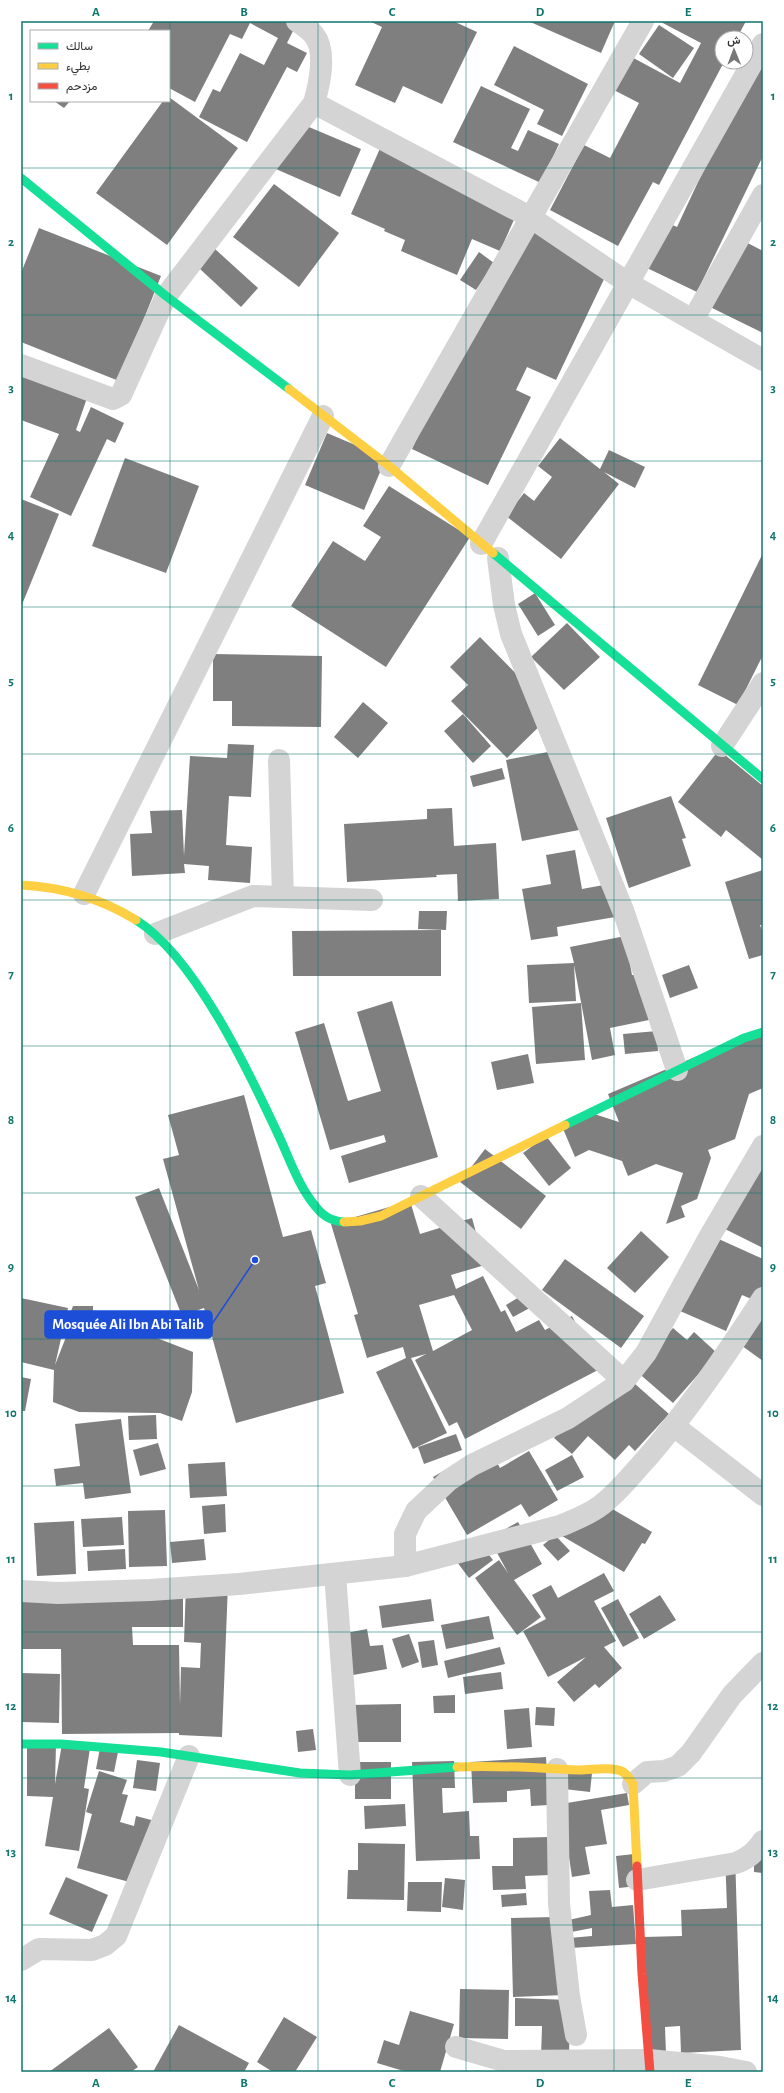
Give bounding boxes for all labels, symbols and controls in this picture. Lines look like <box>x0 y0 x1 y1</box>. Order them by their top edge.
text: A <box>92 6 100 19</box>
text: B <box>240 6 248 19</box>
text: C <box>389 6 396 19</box>
text: D <box>536 6 545 19</box>
text: E <box>685 6 692 19</box>
legend <box>30 30 170 102</box>
north arrow <box>714 30 754 70</box>
text: ش <box>727 35 741 47</box>
text: سالك <box>66 40 93 52</box>
text: بطيء <box>66 60 90 76</box>
text: مزدحم <box>66 80 97 94</box>
text: 1 <box>9 90 13 103</box>
text: 1 <box>771 90 775 103</box>
text: 2 <box>8 236 14 249</box>
text: 2 <box>770 236 776 249</box>
text: 3 <box>8 382 14 395</box>
text: 3 <box>770 382 776 395</box>
text: 4 <box>8 529 15 542</box>
text: 4 <box>770 529 777 542</box>
text: 5 <box>8 675 14 688</box>
text: 5 <box>770 675 776 688</box>
text: 6 <box>8 822 14 835</box>
text: 6 <box>770 822 776 835</box>
text: 7 <box>8 968 14 981</box>
text: 7 <box>770 968 776 981</box>
text: 8 <box>8 1114 14 1127</box>
text: 8 <box>770 1114 776 1127</box>
text: 9 <box>8 1261 14 1274</box>
text: 9 <box>770 1261 776 1274</box>
callout: Mosquée Ali Ibn Abi Talib <box>45 1311 212 1338</box>
text: Mosquée Ali Ibn Abi Talib <box>52 1317 204 1332</box>
text: 10 <box>5 1407 17 1420</box>
text: 10 <box>767 1407 779 1420</box>
text: 11 <box>6 1553 16 1566</box>
text: 11 <box>768 1553 778 1566</box>
text: 12 <box>6 1700 16 1713</box>
text: 12 <box>768 1700 778 1713</box>
text: 13 <box>6 1846 17 1859</box>
text: 13 <box>768 1846 779 1859</box>
text: 14 <box>5 1992 17 2005</box>
text: 14 <box>767 1992 779 2005</box>
text: A <box>92 2077 100 2090</box>
text: B <box>240 2077 248 2090</box>
text: C <box>389 2077 396 2090</box>
text: D <box>536 2077 545 2090</box>
text: E <box>685 2077 692 2090</box>

